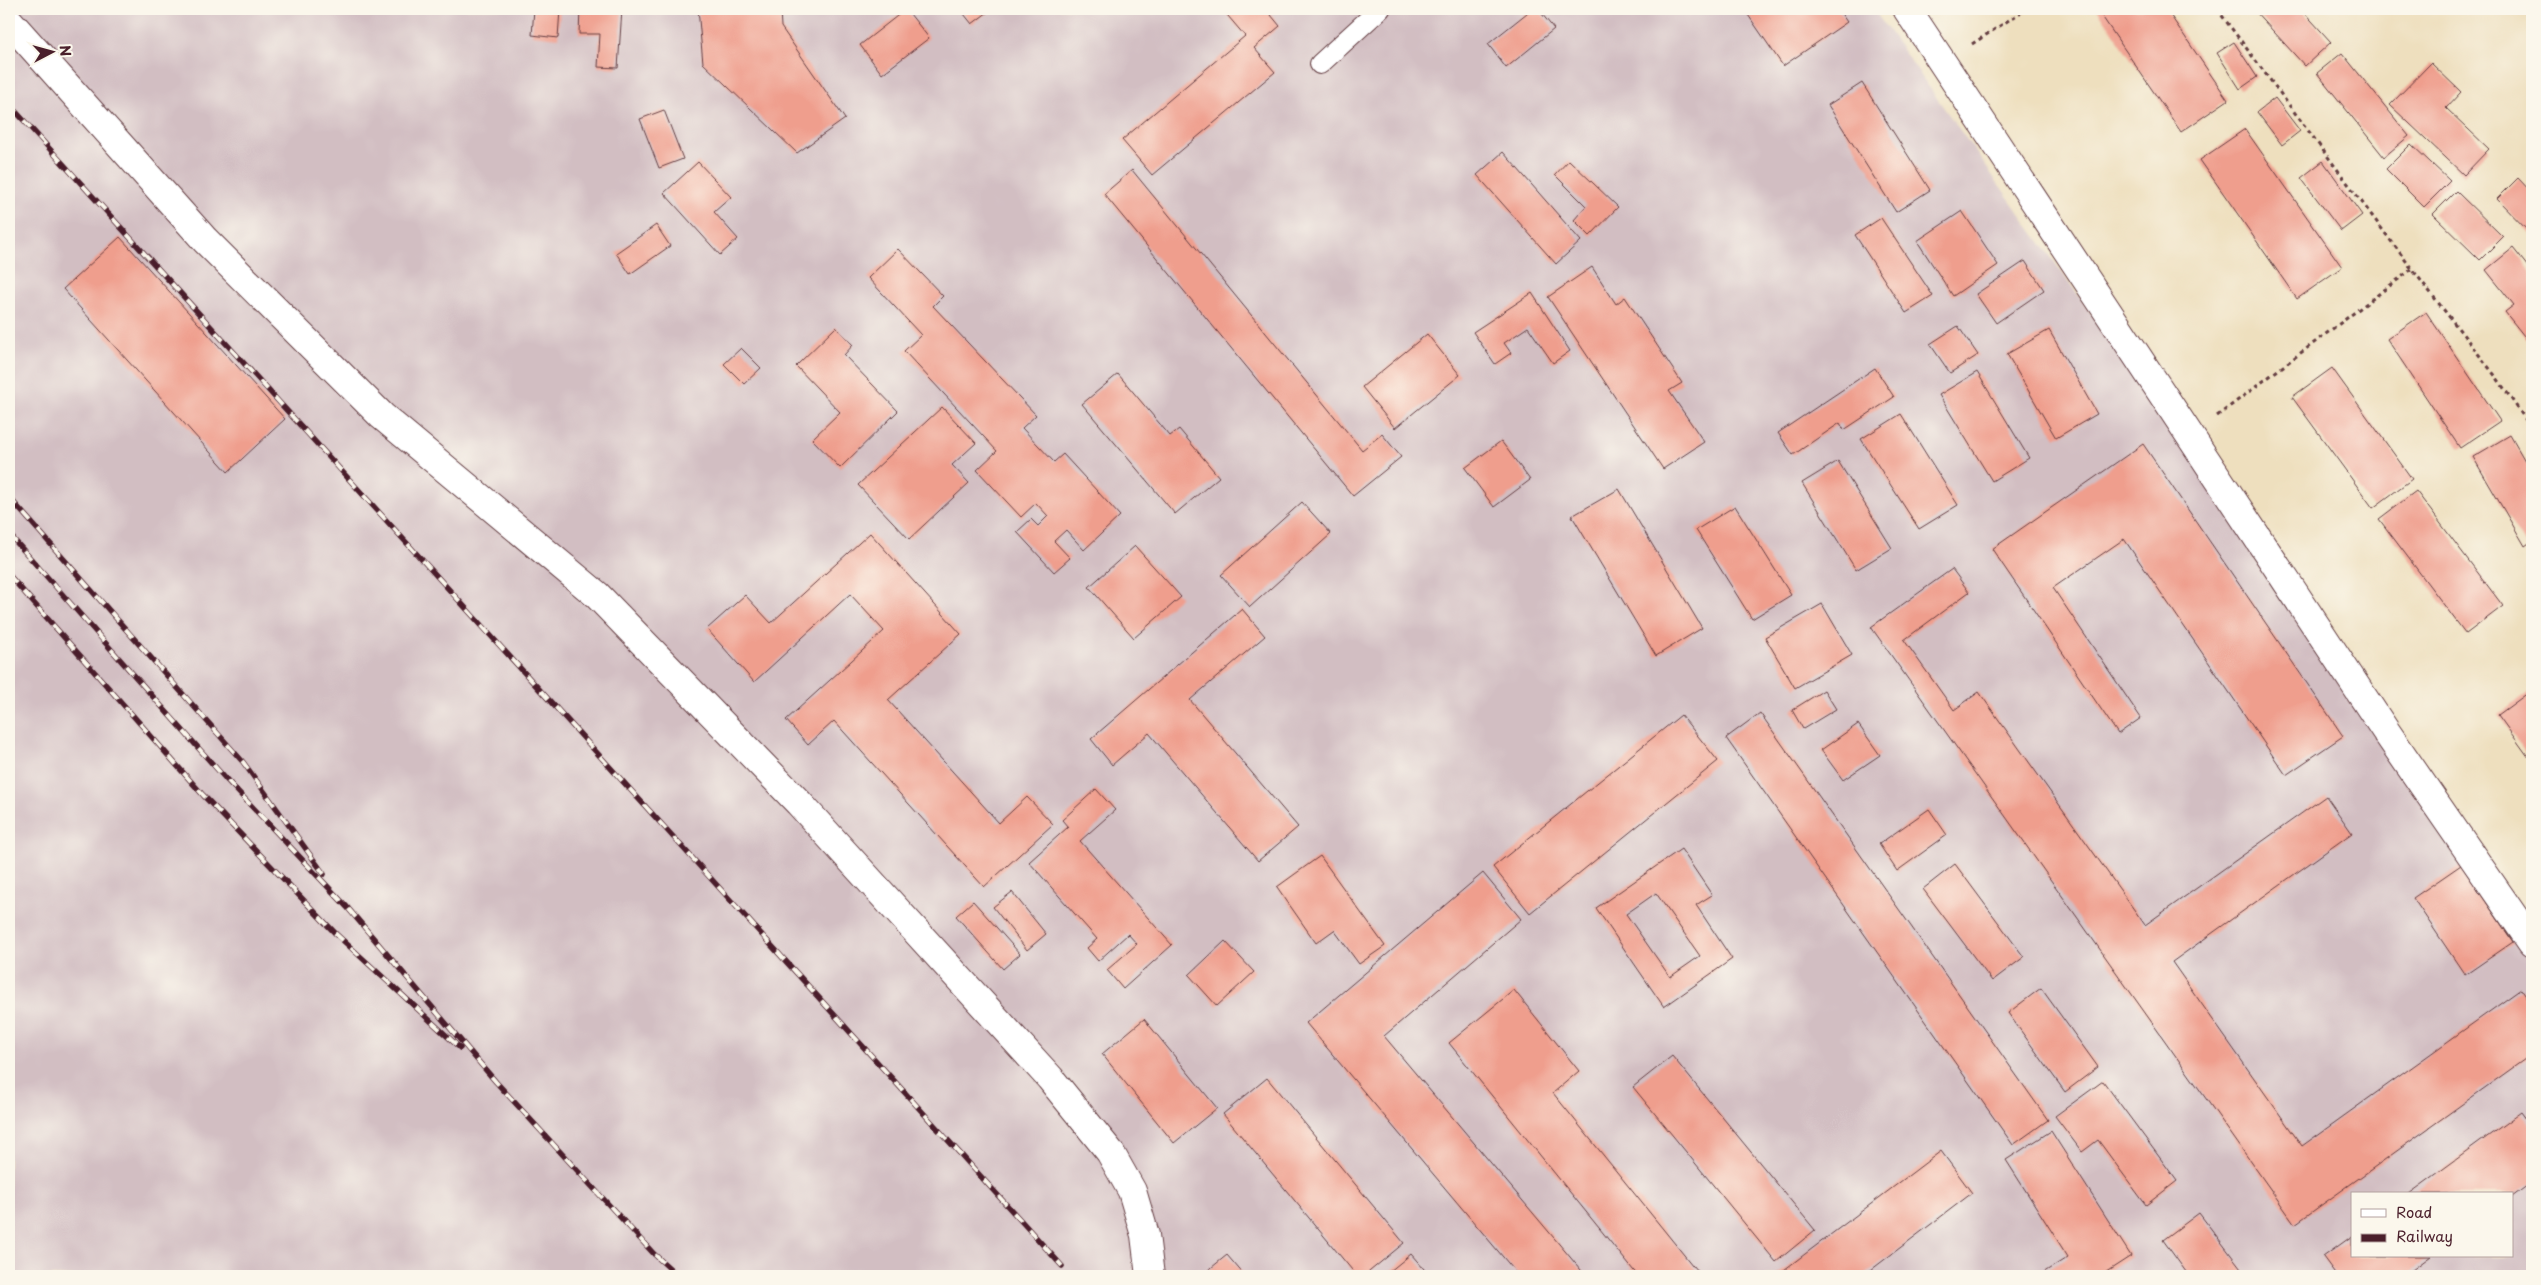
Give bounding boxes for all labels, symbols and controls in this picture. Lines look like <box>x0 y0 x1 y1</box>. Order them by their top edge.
north arrow <box>28 28 78 78</box>
text: N <box>54 44 76 57</box>
legend <box>2351 1192 2514 1258</box>
text: Road <box>2396 1200 2432 1223</box>
text: Railway <box>2396 1224 2453 1247</box>

